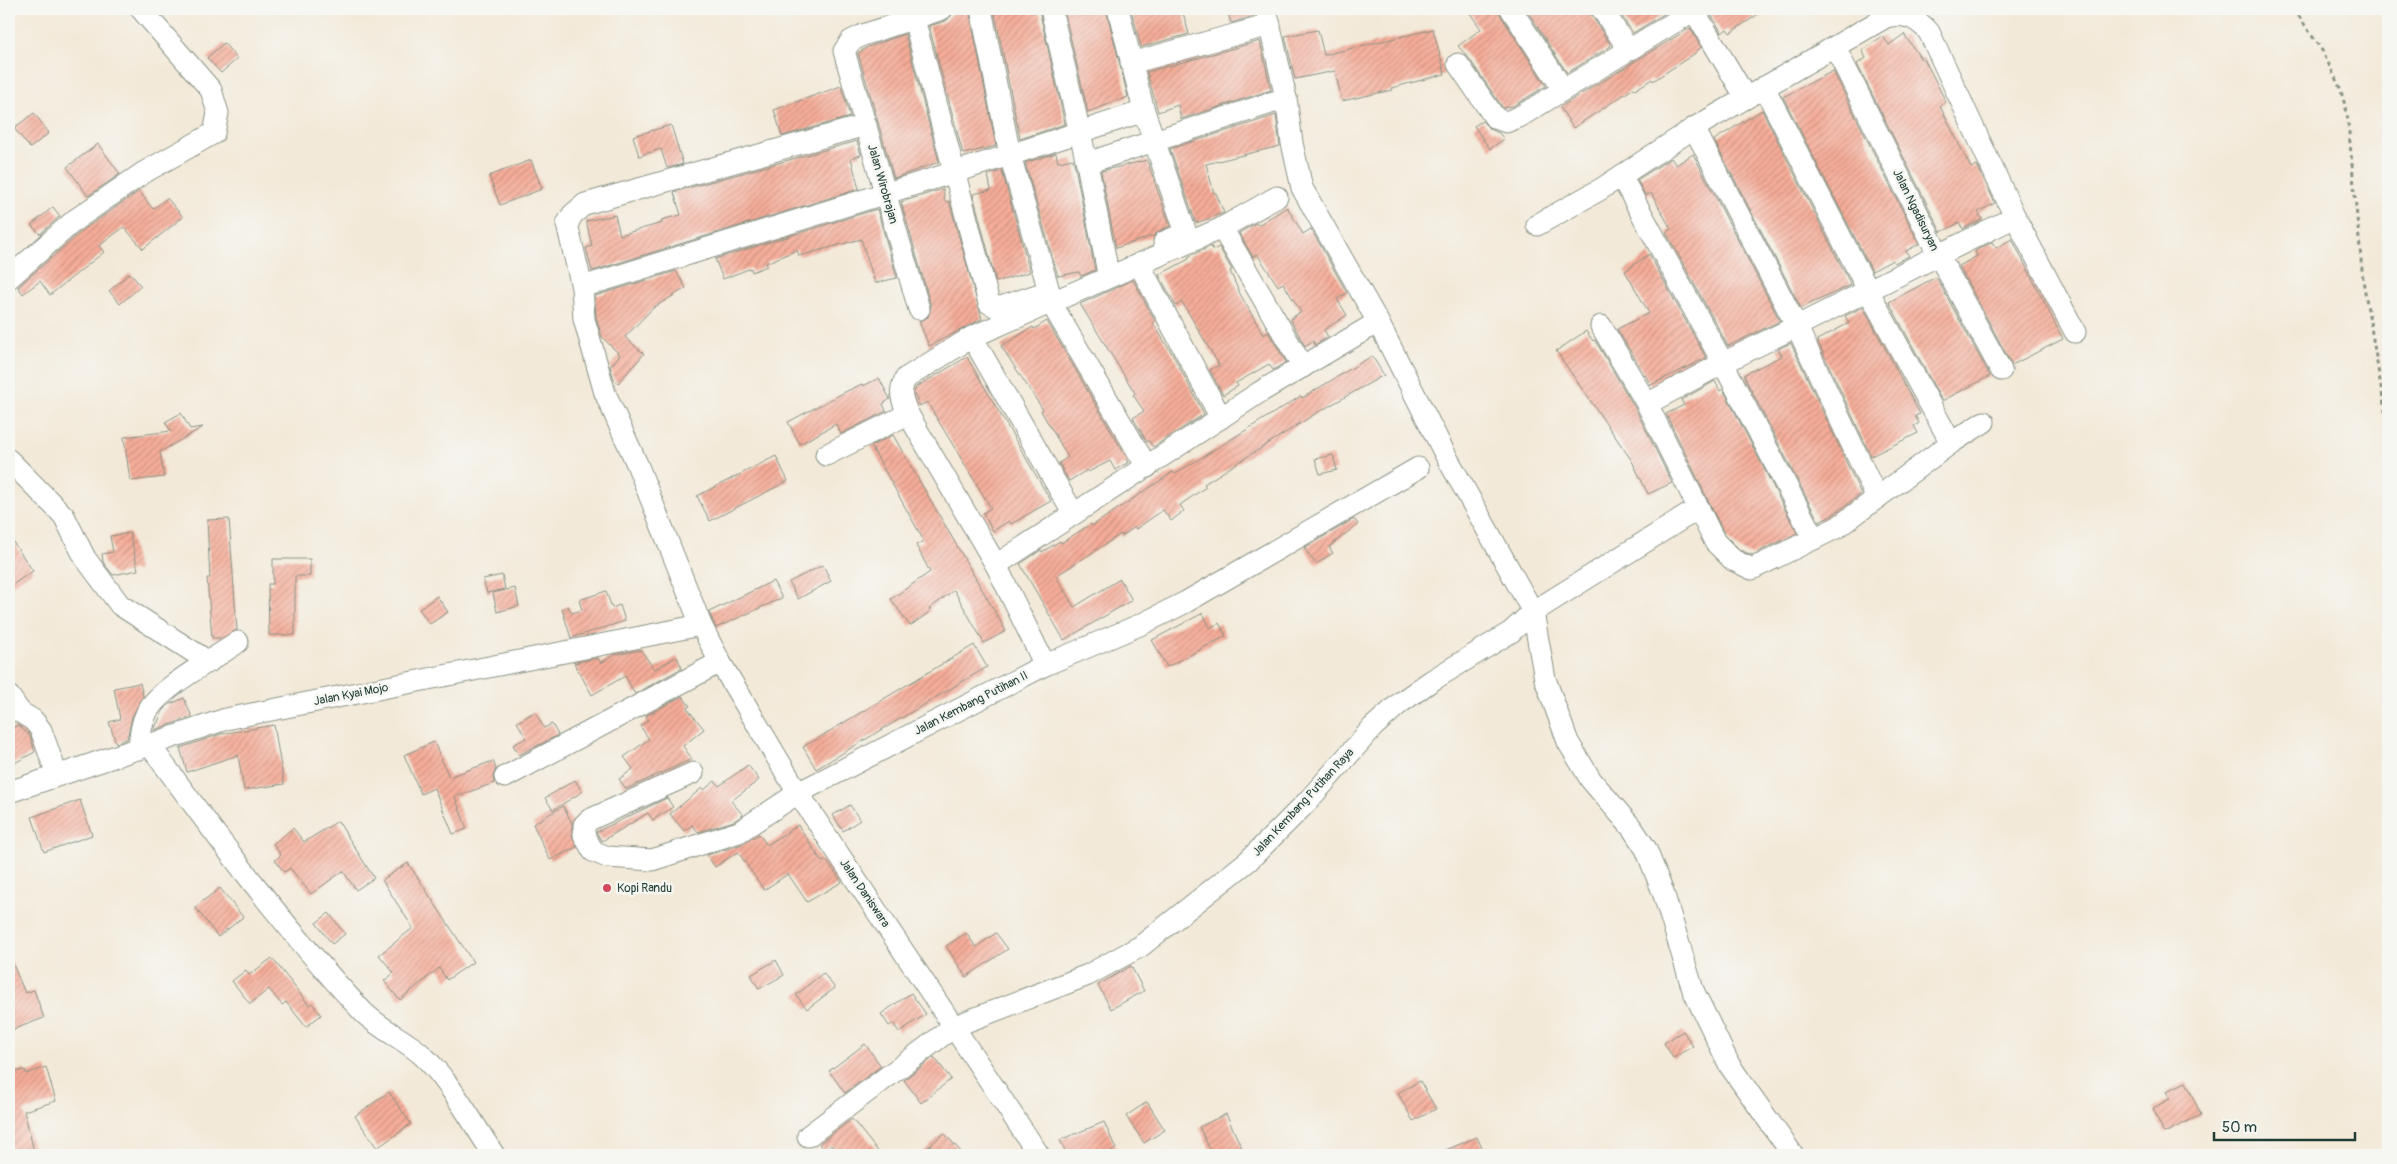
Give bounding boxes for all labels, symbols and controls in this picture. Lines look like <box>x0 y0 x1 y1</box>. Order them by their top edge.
street label: Jalan Wirobrajan <box>864 143 901 226</box>
street label: Jalan Ngadisuryan <box>1889 167 1942 254</box>
street label: Jalan Kembang Putihan II <box>912 668 1031 739</box>
street label: Jalan Kyai Mojo <box>312 680 390 709</box>
street label: Jalan Kembang Putihan Raya <box>1249 745 1358 859</box>
street label: Jalan Daniswara <box>836 856 893 931</box>
place label: Kopi Randu <box>617 881 672 896</box>
marker: Kopi Randu <box>601 882 613 894</box>
scale bar <box>2214 1109 2356 1141</box>
text: 50 m <box>2222 1118 2257 1137</box>

